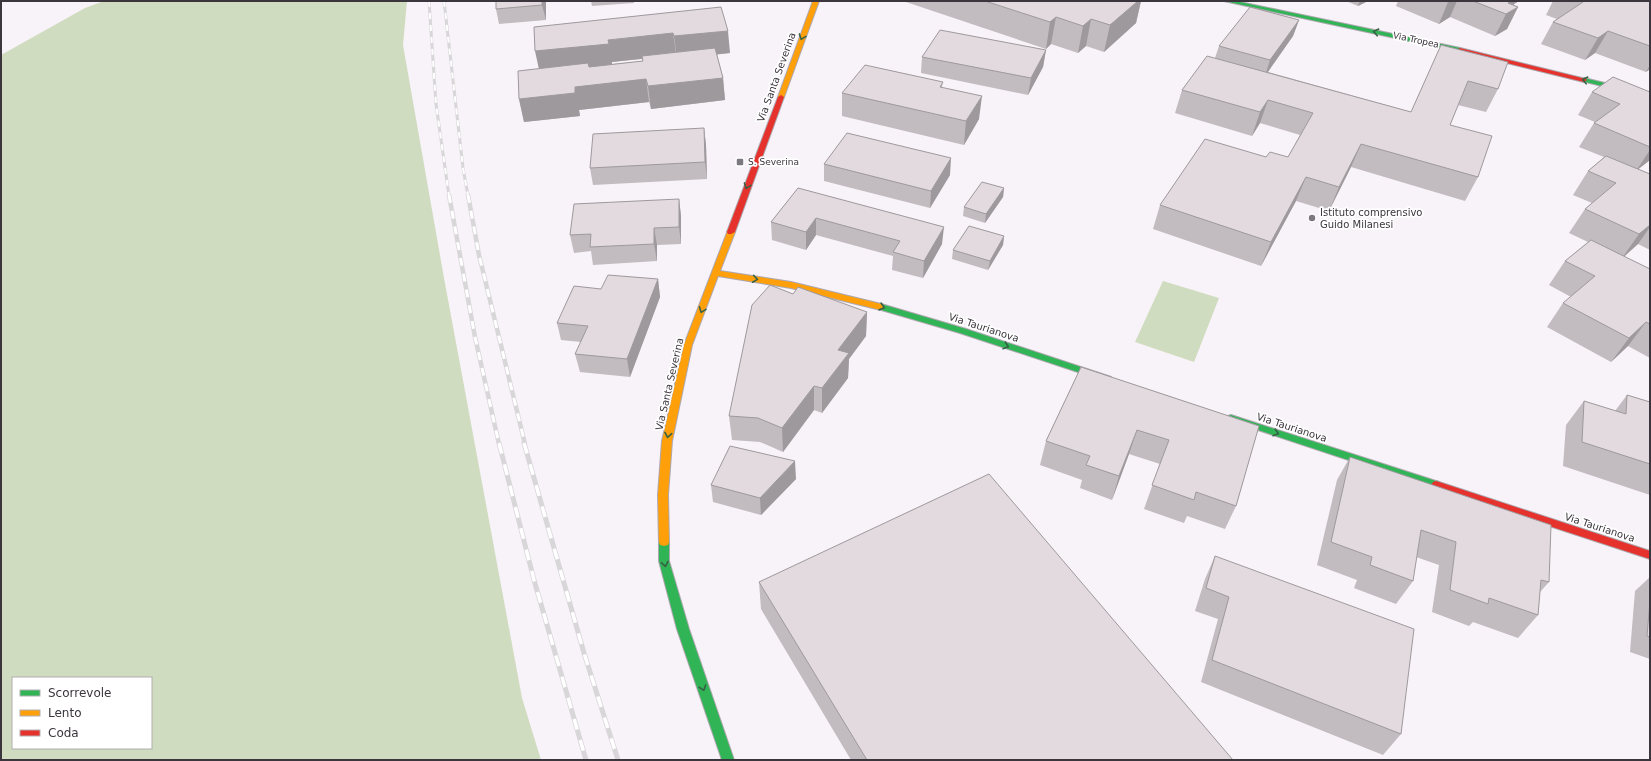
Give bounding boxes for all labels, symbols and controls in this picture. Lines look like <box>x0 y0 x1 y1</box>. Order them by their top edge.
one-way arrow <box>1373 28 1380 36</box>
street label: Via Tropea <box>1392 30 1440 50</box>
street label: Via Santa Severina <box>755 31 798 124</box>
one-way arrow <box>798 34 806 41</box>
one-way arrow <box>1582 76 1589 85</box>
marker: S. Severina <box>735 157 745 167</box>
place label: S. Severina <box>748 157 799 167</box>
one-way arrow <box>744 182 752 189</box>
place label: Istituto comprensivo Guido Milanesi <box>1320 207 1422 230</box>
marker: Istituto comprensivo Guido Milanesi <box>1307 213 1317 223</box>
one-way arrow <box>752 274 758 283</box>
one-way arrow <box>878 302 885 311</box>
one-way arrow <box>699 306 707 313</box>
street label: Via Taurianova <box>947 311 1020 344</box>
street label: Via Santa Severina <box>653 337 685 431</box>
one-way arrow <box>1002 341 1009 349</box>
street label: Via Taurianova <box>1255 411 1328 444</box>
one-way arrow <box>1272 428 1279 437</box>
one-way arrow <box>664 432 673 438</box>
street label: Via Taurianova <box>1563 511 1636 544</box>
one-way arrow <box>660 561 668 567</box>
legend <box>12 677 152 749</box>
one-way arrow <box>699 685 707 692</box>
text: Scorrevole <box>48 686 112 700</box>
text: Lento <box>48 706 82 720</box>
text: Coda <box>48 726 79 740</box>

